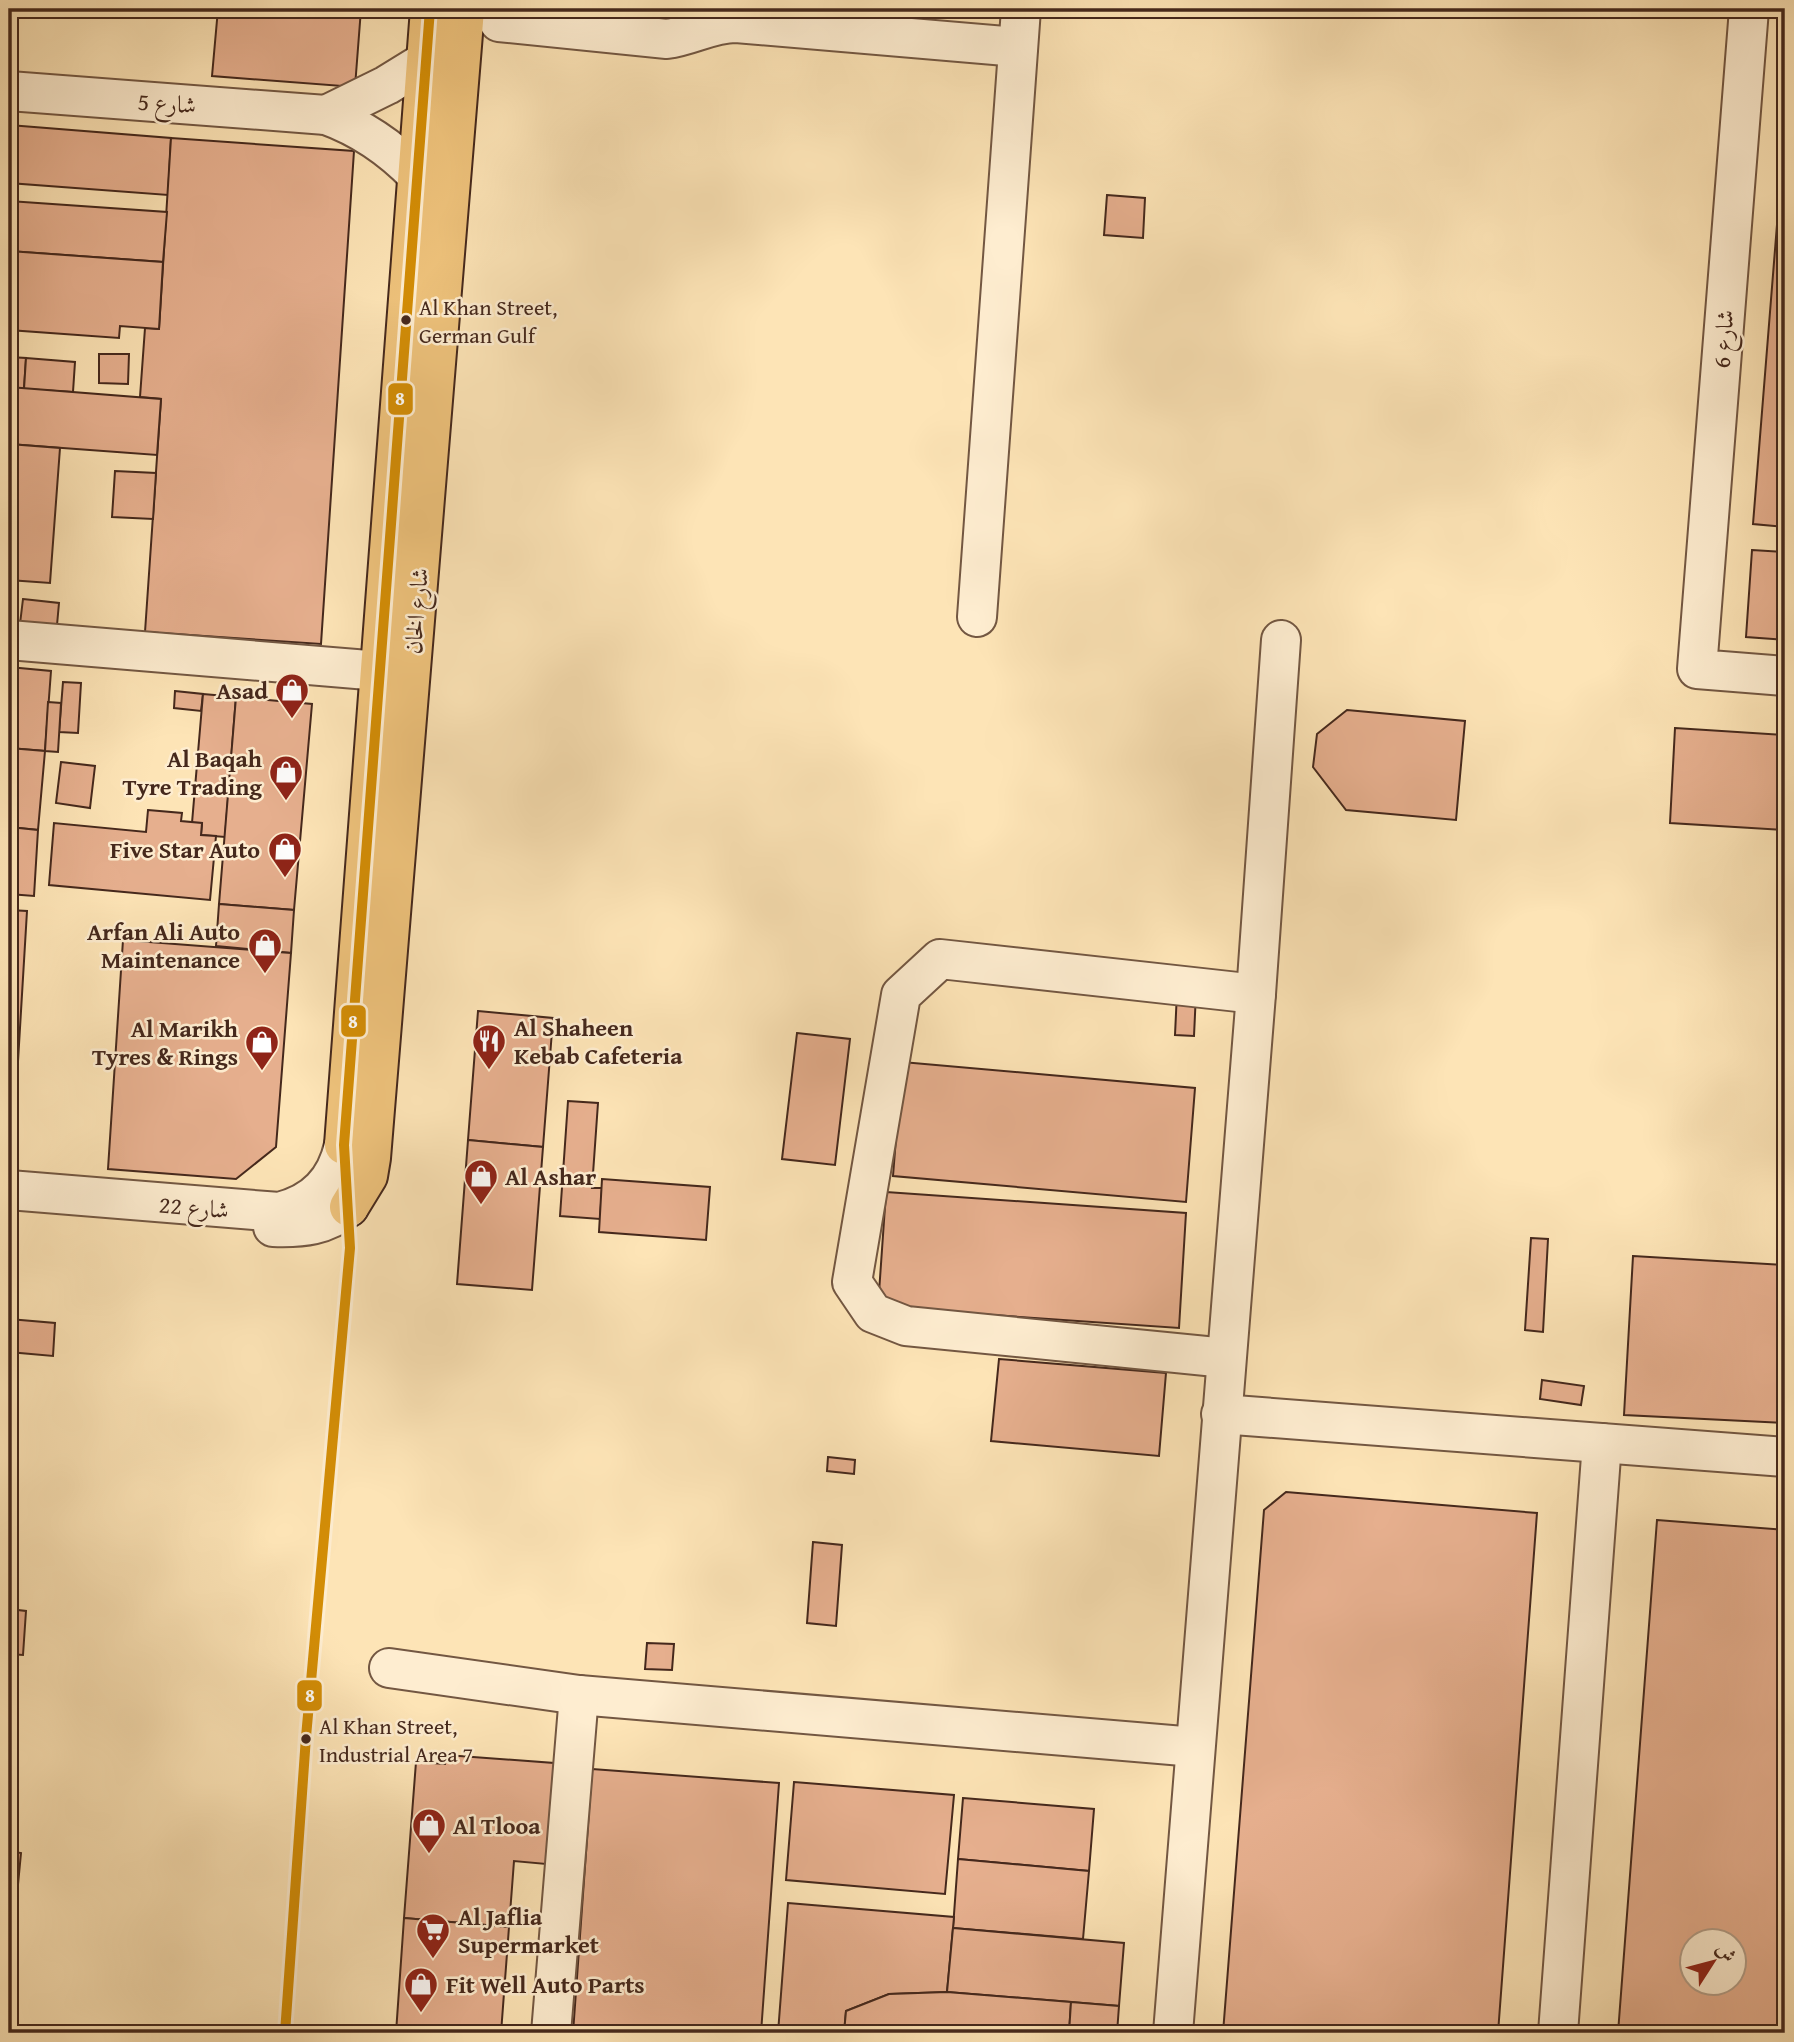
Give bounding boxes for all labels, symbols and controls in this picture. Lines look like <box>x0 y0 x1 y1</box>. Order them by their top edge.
street label: شارع 5 <box>136 84 197 125</box>
place label: Al Khan Street, German Gulf <box>419 291 557 351</box>
street label: شارع 6 <box>1704 309 1745 370</box>
marker: Al Khan Street, German Gulf <box>399 313 413 327</box>
line badge: 8 <box>387 382 414 416</box>
text: 8 <box>395 384 405 412</box>
street label: شارع الخان <box>395 566 440 656</box>
shop icon: Asad <box>273 671 311 720</box>
place label: Asad <box>216 673 268 708</box>
place label: Al Baqah Tyre Trading <box>123 741 262 804</box>
shop icon: Al Baqah Tyre Trading <box>267 753 305 802</box>
shop icon: Five Star Auto <box>266 830 304 879</box>
place label: Five Star Auto <box>110 832 260 867</box>
place label: Arfan Ali Auto Maintenance <box>87 914 240 977</box>
shop icon: Arfan Ali Auto Maintenance <box>246 926 284 975</box>
line badge: 8 <box>340 1004 367 1038</box>
text: 8 <box>348 1007 358 1035</box>
place label: Al Shaheen Kebab Cafeteria <box>514 1010 683 1073</box>
place label: Al Marikh Tyres & Rings <box>92 1011 238 1074</box>
restaurant icon: Al Shaheen Kebab Cafeteria <box>470 1022 508 1071</box>
shop icon: Al Marikh Tyres & Rings <box>243 1023 281 1072</box>
shop icon: Al Ashar <box>462 1157 500 1206</box>
place label: Al Ashar <box>505 1159 596 1194</box>
street label: شارع 22 <box>157 1187 230 1230</box>
line badge: 8 <box>296 1679 323 1712</box>
text: 8 <box>305 1681 315 1709</box>
place label: Al Khan Street, Industrial Area 7 <box>319 1710 473 1770</box>
marker: Al Khan Street, Industrial Area 7 <box>299 1732 313 1746</box>
shop icon: Al Tlooa <box>410 1806 448 1855</box>
place label: Al Tlooa <box>453 1808 541 1843</box>
place label: Al Jaflia Supermarket <box>458 1899 599 1962</box>
supermarket icon: Al Jaflia Supermarket <box>414 1911 452 1960</box>
north arrow <box>1678 1926 1748 1996</box>
text: ش <box>1710 1936 1744 1968</box>
shop icon: Fit Well Auto Parts <box>402 1965 440 2014</box>
place label: Fit Well Auto Parts <box>446 1967 645 2002</box>

